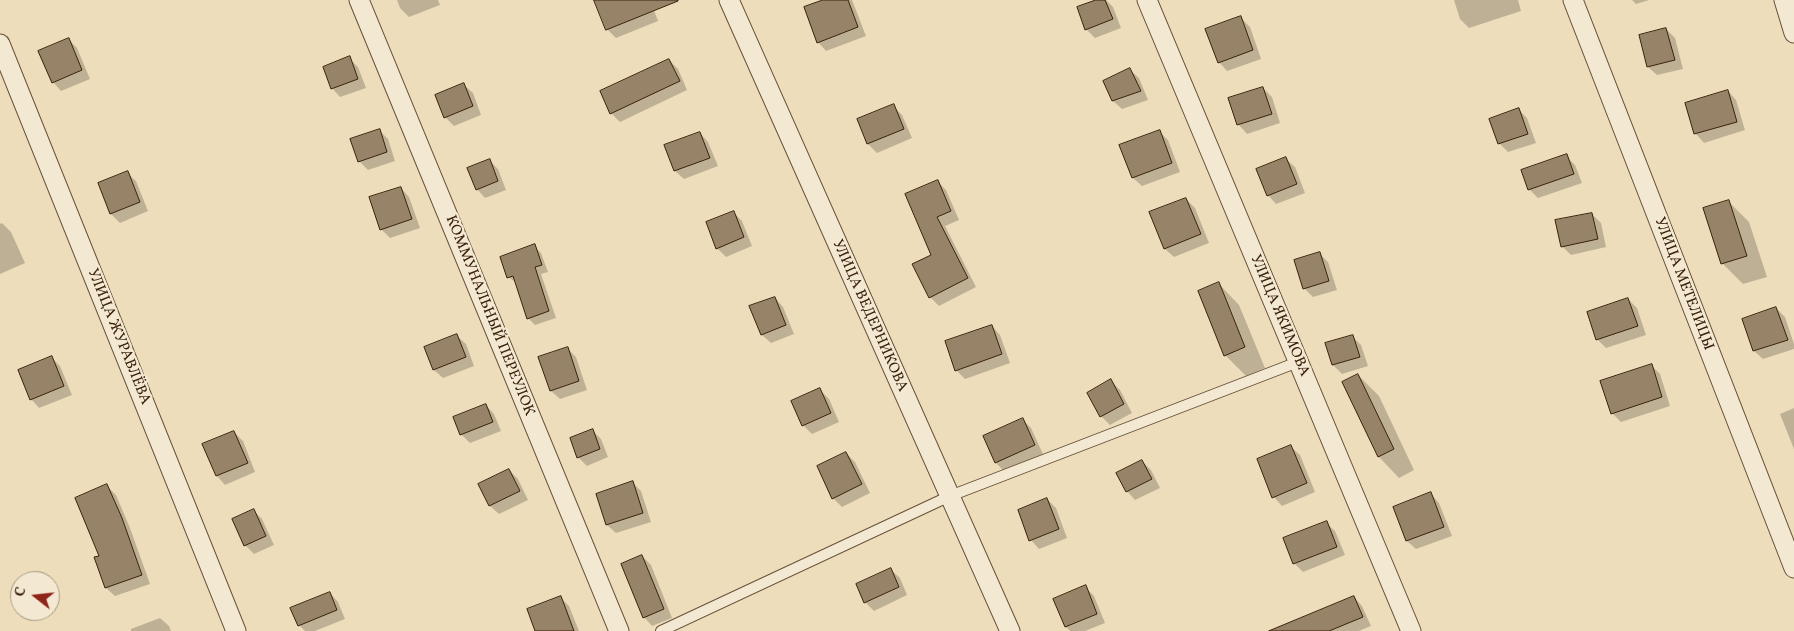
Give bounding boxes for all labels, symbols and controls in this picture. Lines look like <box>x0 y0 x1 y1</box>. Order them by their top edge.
street label: КОММУНАЛЬНЫЙ ПЕРЕУЛОК <box>440 213 538 419</box>
street label: УЛИЦА МЕТЕЛИЦЫ <box>1649 215 1717 353</box>
street label: УЛИЦА ВЕДЕРНИКОВА <box>827 237 911 395</box>
street label: УЛИЦА ЯКИМОВА <box>1245 252 1313 380</box>
street label: УЛИЦА ЖУРАВЛЁВА <box>82 266 154 408</box>
north arrow <box>10 571 60 621</box>
text: С <box>11 585 31 599</box>

